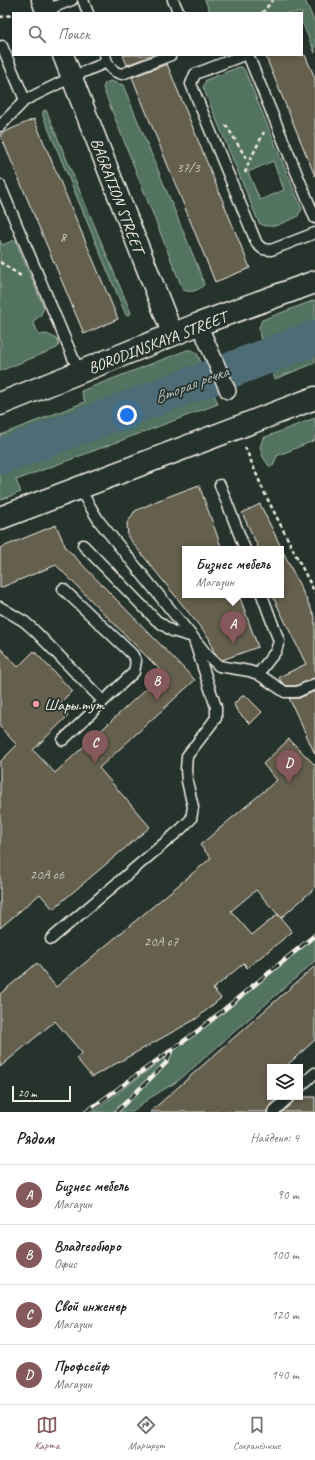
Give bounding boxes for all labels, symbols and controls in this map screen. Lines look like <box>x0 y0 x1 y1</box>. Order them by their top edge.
search box <box>12 12 303 56</box>
icon: search <box>26 23 48 45</box>
text: Поиск <box>58 25 90 44</box>
street label: BAGRATION STREET <box>86 135 150 260</box>
house number: 37/3 <box>176 159 201 176</box>
house number: 8 <box>60 229 68 246</box>
street label: BORODINSKAYA STREET <box>85 306 233 378</box>
water label: Вторая речка <box>151 360 233 408</box>
your location <box>117 405 137 425</box>
popup <box>182 546 284 598</box>
text: Бизнес мебель <box>196 555 270 574</box>
text: Магазин <box>196 574 234 590</box>
pin: A <box>220 611 246 644</box>
pin: B <box>144 668 170 701</box>
place label: Шары.тут <box>44 695 106 715</box>
marker: Шары.тут <box>31 699 41 709</box>
pin: C <box>82 730 108 763</box>
pin: D <box>276 750 302 783</box>
house number: 20А с6 <box>30 866 65 883</box>
house number: 20А с7 <box>144 933 179 950</box>
map controls <box>267 1064 303 1100</box>
button: layers <box>267 1064 303 1100</box>
scale bar <box>12 1084 71 1103</box>
text: 20 m <box>18 1086 37 1100</box>
text: Рядом <box>16 1128 54 1149</box>
text: Найдено: 4 <box>251 1130 299 1146</box>
text: Бизнес мебель <box>54 1177 128 1196</box>
text: A <box>26 1187 32 1203</box>
text: 90 m <box>277 1187 299 1203</box>
text: Магазин <box>54 1196 92 1212</box>
text: Владгеобюро <box>54 1237 121 1256</box>
text: B <box>26 1247 32 1263</box>
text: 100 m <box>271 1247 299 1263</box>
text: Офис <box>54 1256 77 1272</box>
text: Свой инженер <box>54 1297 126 1316</box>
text: C <box>26 1307 32 1323</box>
text: 120 m <box>271 1307 299 1323</box>
text: Магазин <box>54 1316 92 1332</box>
text: Профсейф <box>54 1357 109 1376</box>
text: D <box>25 1367 33 1383</box>
text: 140 m <box>271 1367 299 1383</box>
text: Магазин <box>54 1376 92 1392</box>
tab: Карта <box>34 1414 59 1452</box>
tab: Маршрут <box>128 1414 164 1452</box>
tab: Сохранённые <box>233 1414 281 1452</box>

